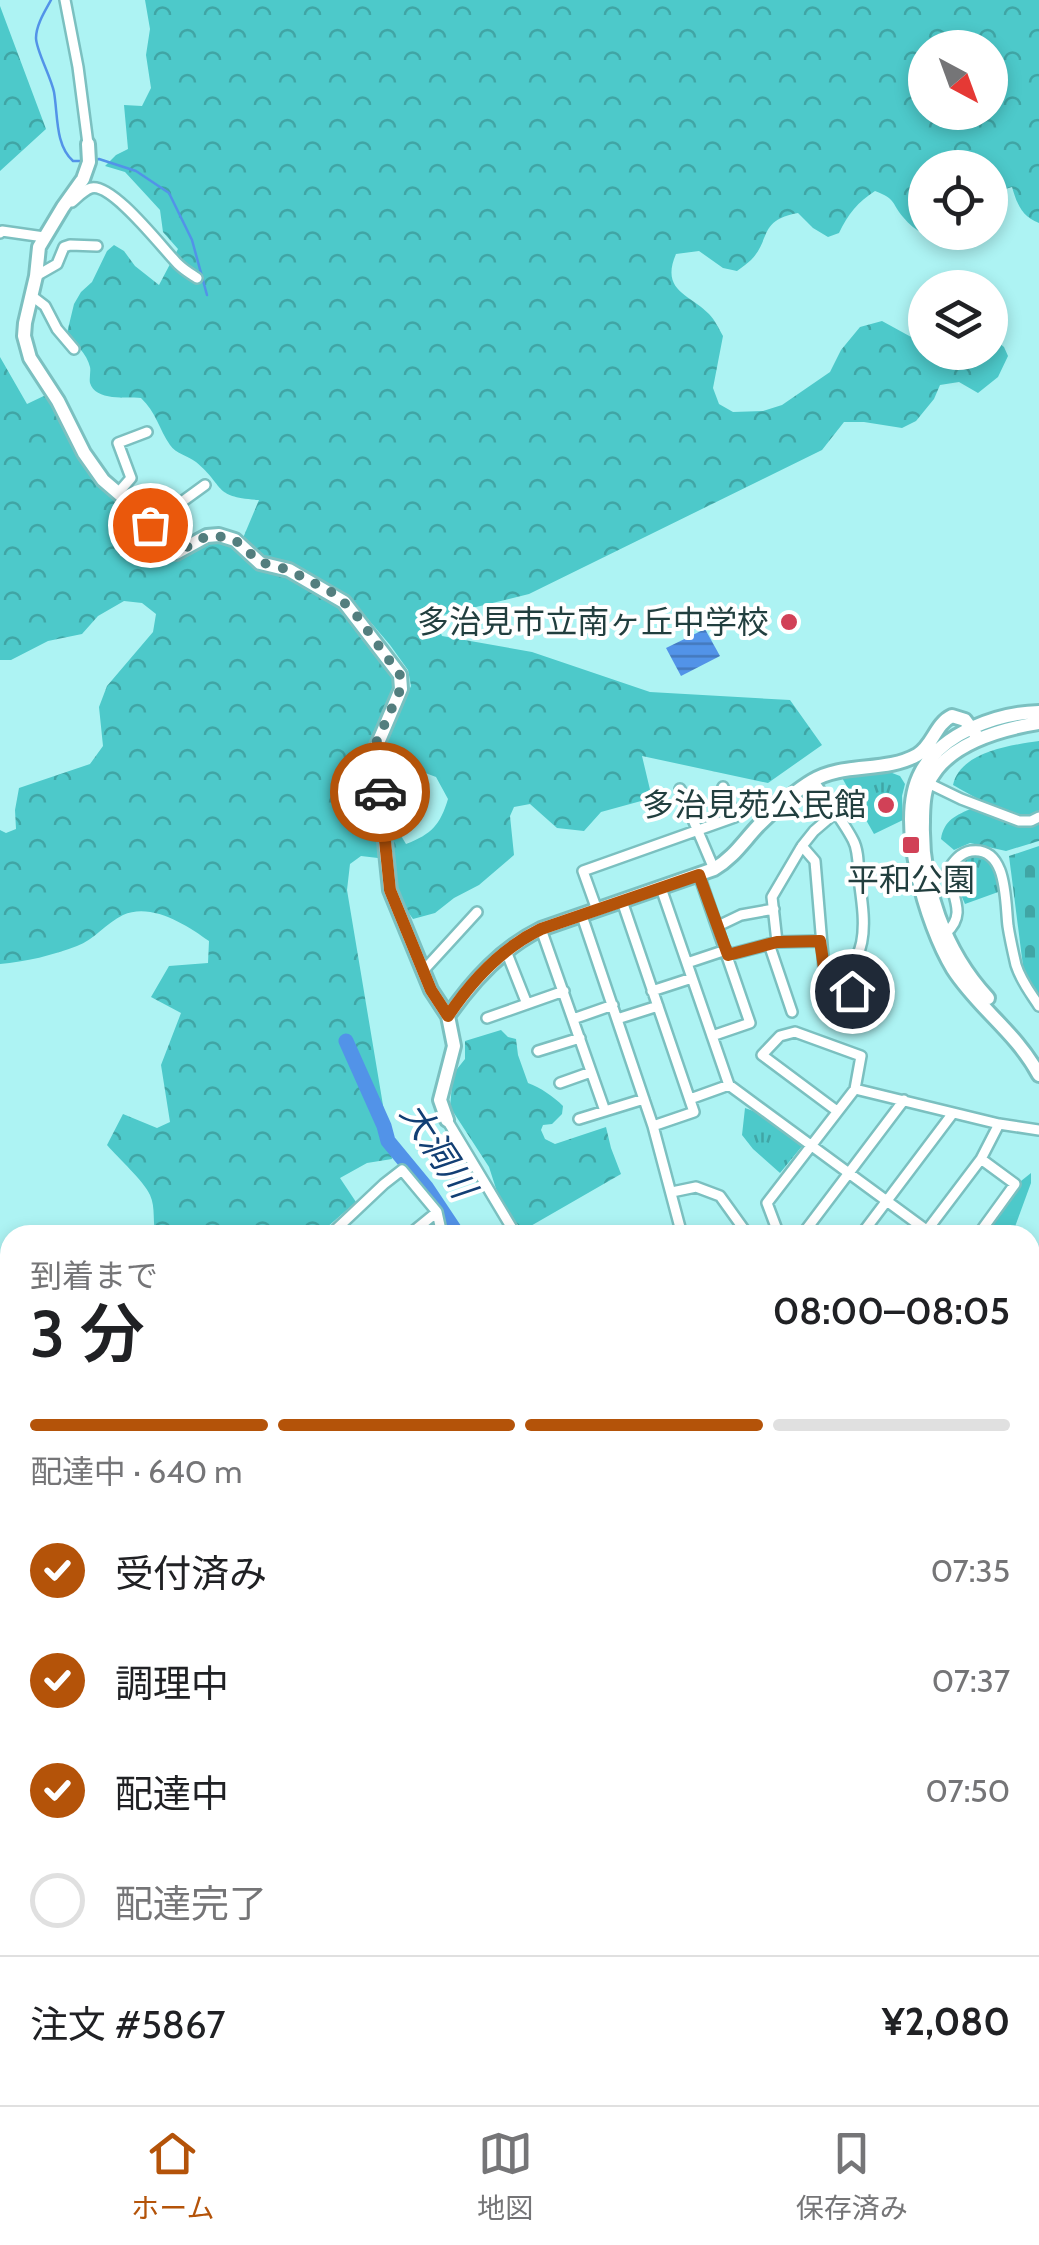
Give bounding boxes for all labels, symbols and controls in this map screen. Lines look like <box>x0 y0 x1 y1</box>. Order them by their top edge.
north arrow <box>908 30 1008 130</box>
map controls <box>908 30 1008 370</box>
button: locate <box>908 150 1008 250</box>
button: layers <box>908 270 1008 370</box>
pin <box>108 483 193 568</box>
icon: bag <box>123 498 178 553</box>
place label: 多治見市立南ヶ丘中学校 <box>417 602 769 641</box>
marker: 多治見市立南ヶ丘中学校 <box>778 611 800 633</box>
courier <box>330 742 430 842</box>
icon: car <box>353 765 408 820</box>
place label: 多治見苑公民館 <box>642 785 866 824</box>
marker: 多治見苑公民館 <box>875 794 897 816</box>
marker: 平和公園 <box>900 834 922 856</box>
place label: 平和公園 <box>847 860 975 899</box>
pin <box>810 949 895 1034</box>
icon: home <box>825 964 880 1019</box>
water label: 大洞川 <box>392 1094 487 1209</box>
text: 到着まで <box>30 1256 158 1295</box>
text: 08:00–08:05 <box>773 1287 1010 1334</box>
text: 3 分 <box>30 1294 145 1373</box>
text: 配達中 · 640 m <box>30 1452 242 1491</box>
icon: check <box>30 1543 85 1598</box>
text: 受付済み <box>115 1550 267 1597</box>
text: 07:35 <box>931 1551 1010 1590</box>
icon: check <box>30 1653 85 1708</box>
text: 調理中 <box>115 1660 229 1707</box>
text: 07:37 <box>932 1661 1010 1700</box>
icon: check <box>30 1763 85 1818</box>
text: 配達中 <box>115 1770 229 1817</box>
text: 07:50 <box>926 1771 1010 1810</box>
text: 配達完了 <box>115 1880 267 1927</box>
text: ¥2,080 <box>882 1998 1010 2045</box>
text: 注文 #5867 <box>30 2001 225 2048</box>
tab: ホーム <box>131 2126 214 2226</box>
tab: 地図 <box>477 2126 533 2226</box>
tab: 保存済み <box>796 2126 908 2226</box>

